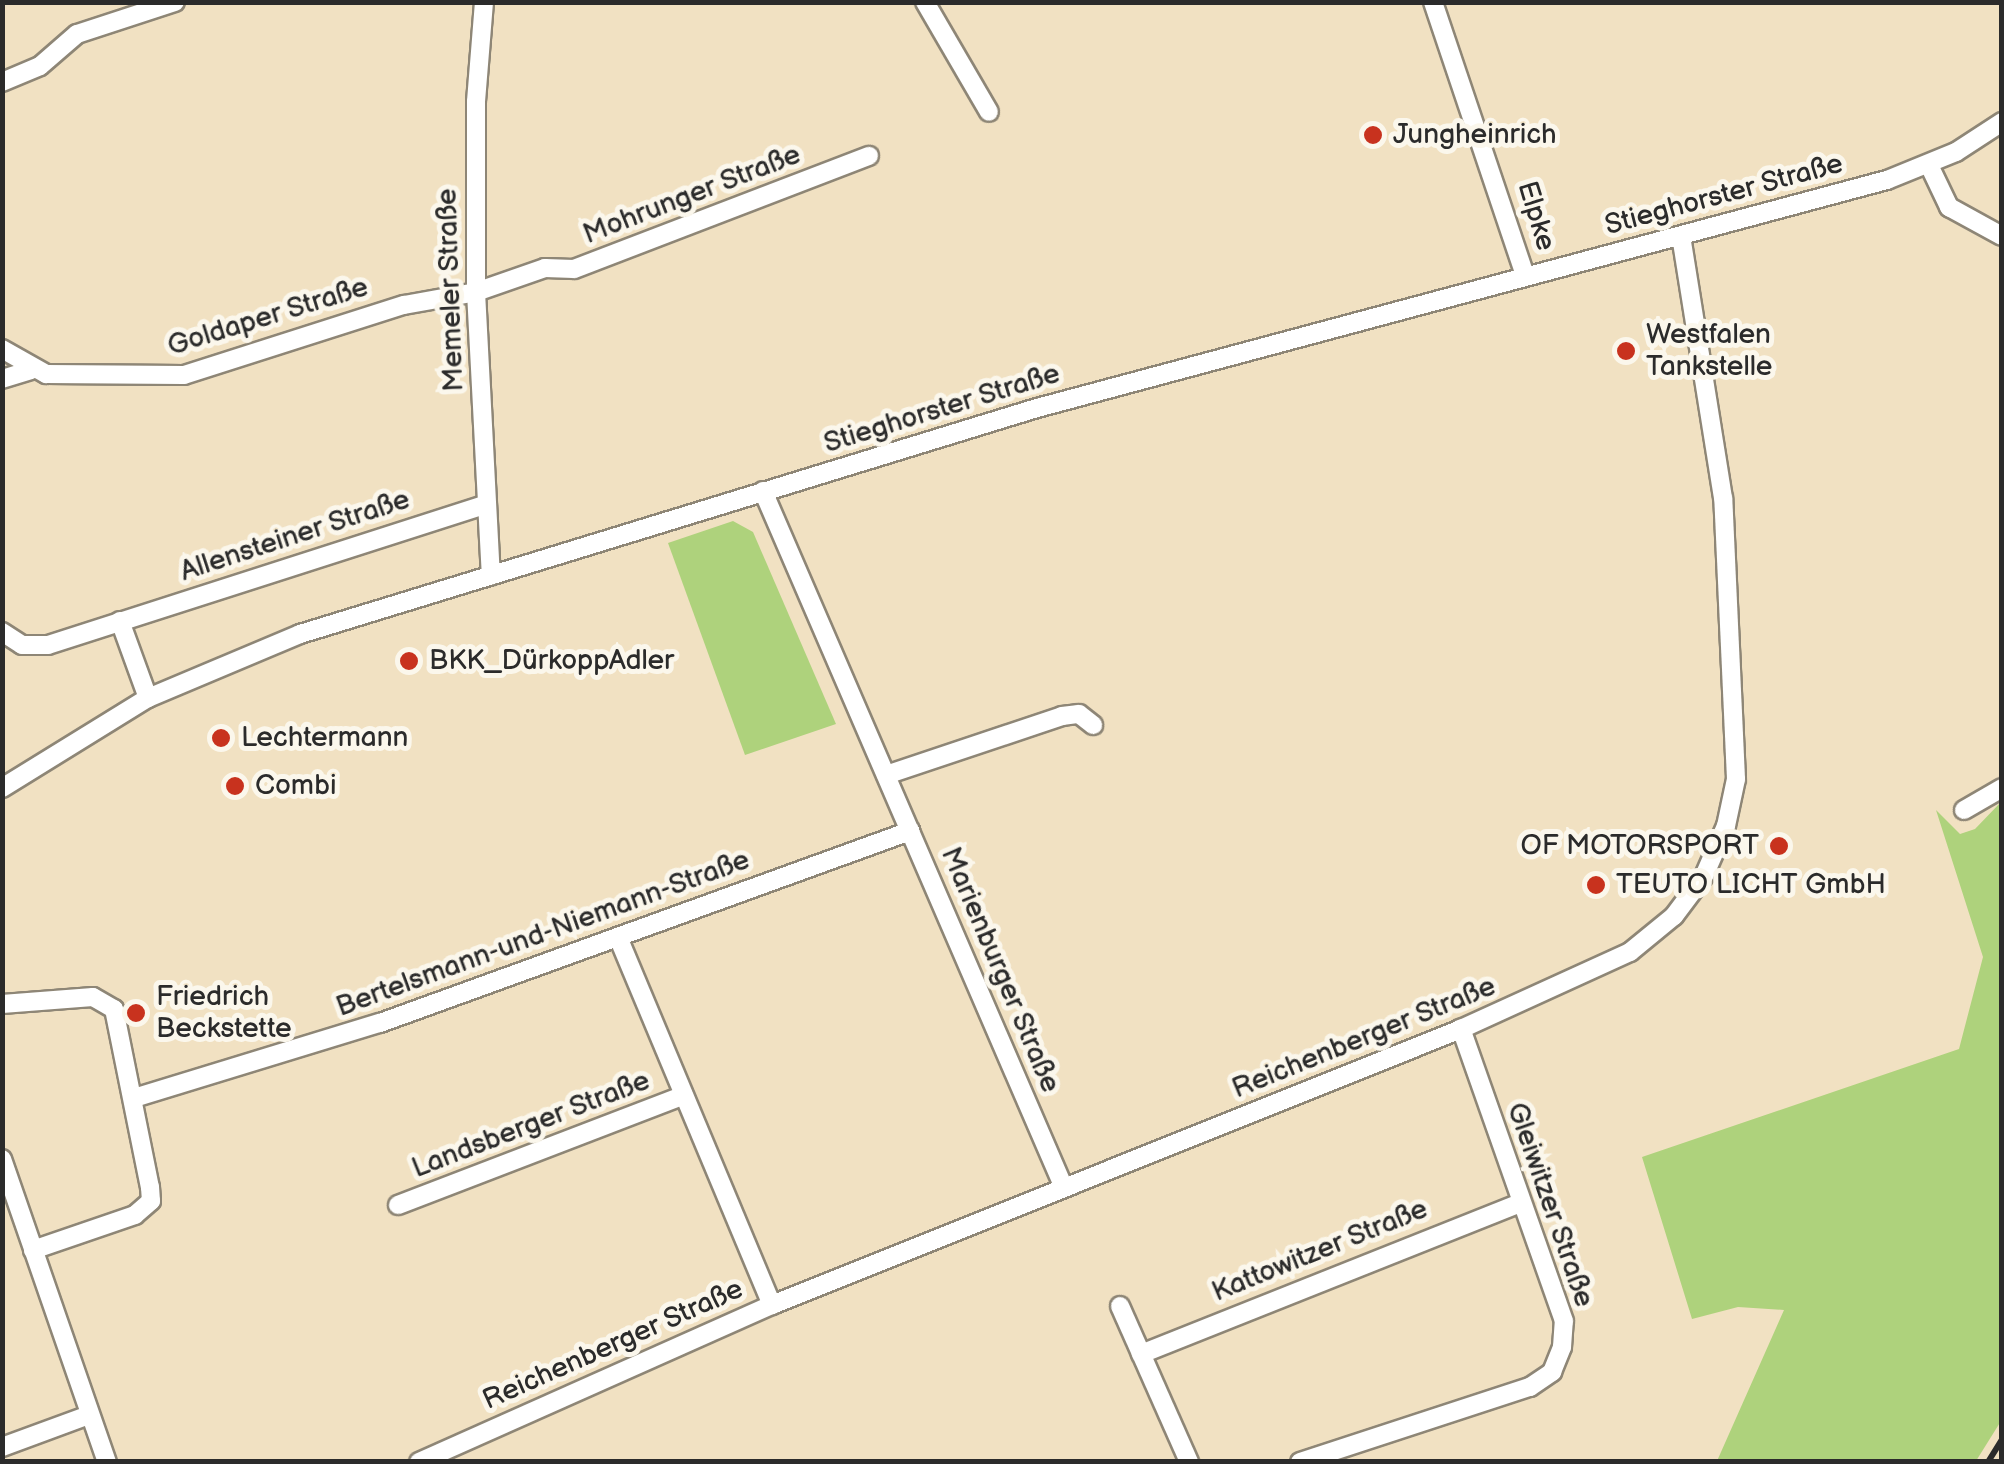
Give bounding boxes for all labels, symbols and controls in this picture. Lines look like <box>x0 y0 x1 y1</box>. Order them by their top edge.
place label: Jungheinrich <box>1393 118 1557 152</box>
marker: Jungheinrich <box>1362 124 1384 146</box>
street label: Mohrunger Straße <box>578 138 806 252</box>
street label: Stieghorster Straße <box>1601 147 1847 243</box>
street label: Elpke <box>1510 177 1562 255</box>
street label: Memeler Straße <box>431 187 471 393</box>
street label: Goldaper Straße <box>163 270 373 364</box>
place label: Westfalen Tankstelle <box>1646 318 1772 384</box>
marker: Westfalen Tankstelle <box>1615 340 1637 362</box>
street label: Stieghorster Straße <box>820 357 1064 461</box>
street label: Allensteiner Straße <box>176 483 414 589</box>
place label: BKK_DürkoppAdler <box>429 644 674 678</box>
marker: BKK_DürkoppAdler <box>398 650 420 672</box>
place label: Lechtermann <box>241 721 408 755</box>
marker: Lechtermann <box>210 727 232 749</box>
place label: Combi <box>255 769 337 803</box>
marker: Combi <box>224 775 246 797</box>
place label: OF MOTORSPORT <box>1520 829 1759 863</box>
marker: OF MOTORSPORT <box>1768 835 1790 857</box>
street label: Marienburger Straße <box>933 842 1067 1098</box>
street label: Bertelsmann-und-Niemann-Straße <box>332 843 754 1025</box>
place label: TEUTO LICHT GmbH <box>1616 868 1886 902</box>
marker: TEUTO LICHT GmbH <box>1585 874 1607 896</box>
street label: Reichenberger Straße <box>1227 970 1501 1106</box>
place label: Friedrich Beckstette <box>156 980 292 1046</box>
marker: Friedrich Beckstette <box>125 1002 147 1024</box>
street label: Landsberger Straße <box>407 1064 655 1186</box>
street label: Gleiwitzer Straße <box>1499 1098 1601 1312</box>
street label: Kattowitzer Straße <box>1207 1192 1433 1310</box>
street label: Reichenberger Straße <box>478 1272 748 1418</box>

